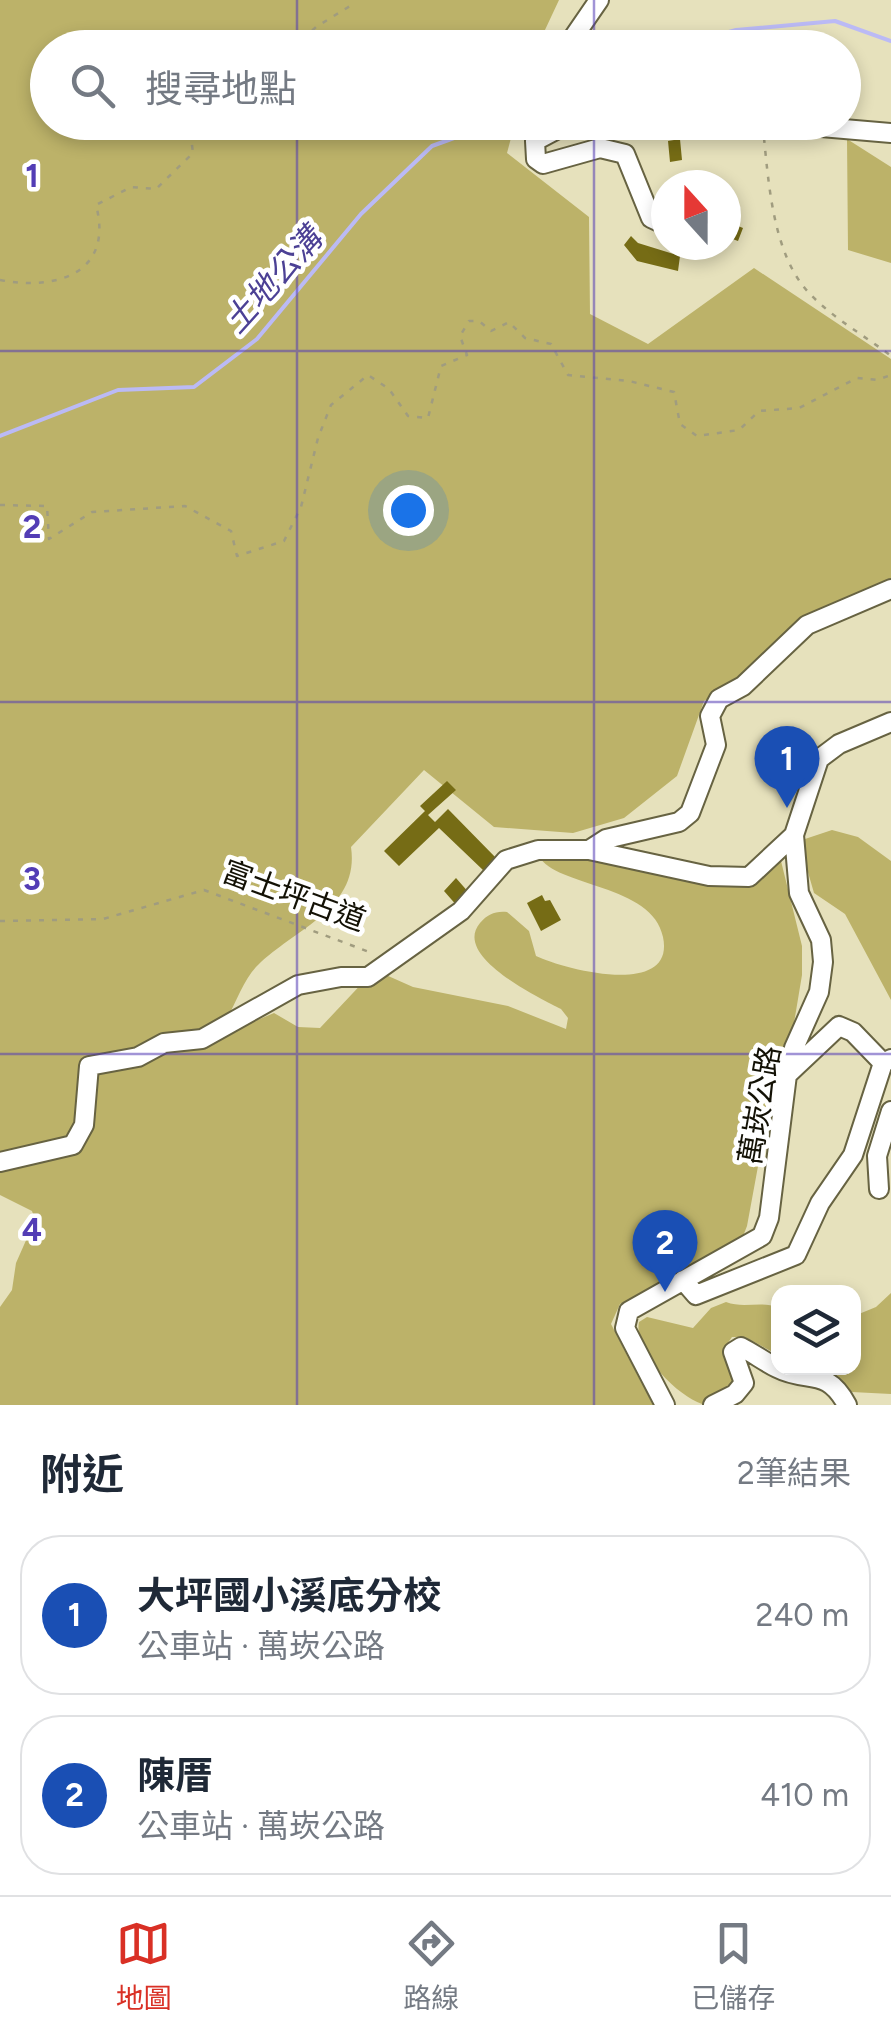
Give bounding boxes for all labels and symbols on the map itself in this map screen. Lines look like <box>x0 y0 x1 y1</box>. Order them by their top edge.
text: 1 <box>25 157 39 195</box>
north arrow <box>651 170 741 260</box>
water label: 土地公溝 <box>216 217 333 340</box>
your location <box>383 485 434 536</box>
text: 2 <box>23 508 41 546</box>
pin: 1 <box>754 726 820 808</box>
street label: 富士坪古道 <box>217 852 371 939</box>
text: 3 <box>23 860 41 898</box>
street label: 萬崁公路 <box>731 1043 788 1167</box>
pin: 2 <box>632 1210 698 1292</box>
text: 4 <box>22 1211 42 1249</box>

